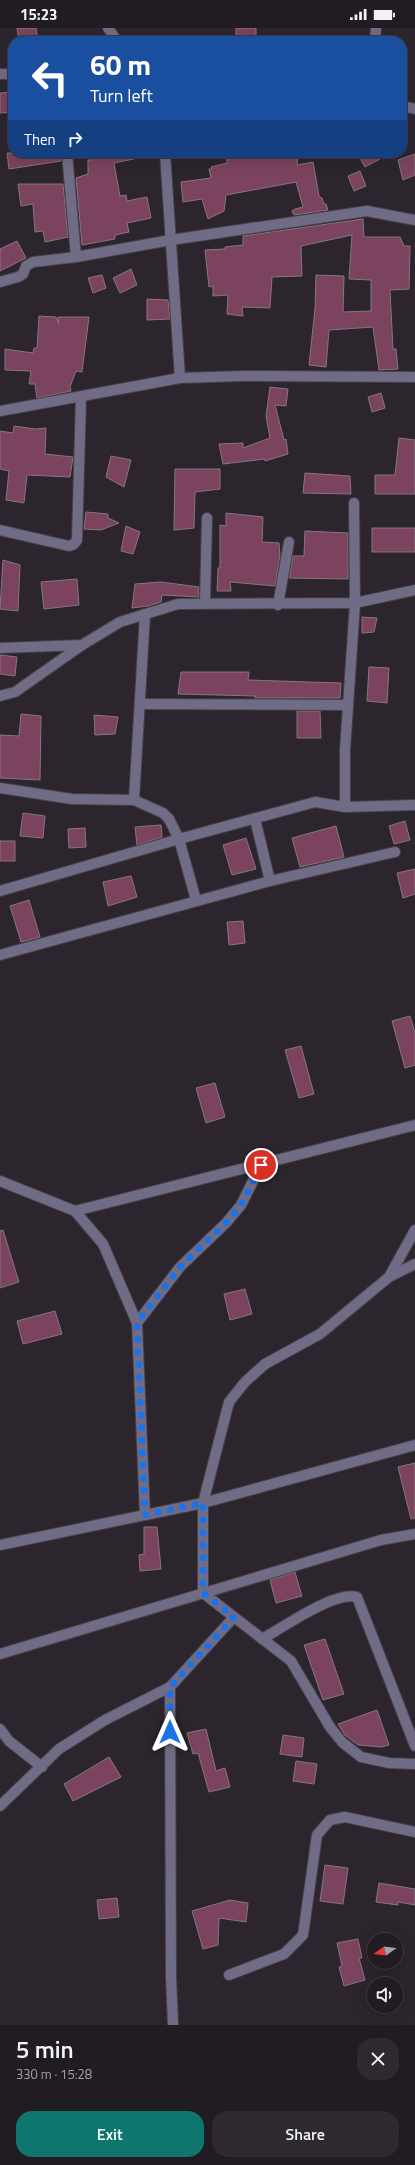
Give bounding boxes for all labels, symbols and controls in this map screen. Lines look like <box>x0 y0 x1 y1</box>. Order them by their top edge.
text: 15:23 <box>20 3 57 26</box>
text: 60 m <box>90 43 151 86</box>
icon: left <box>24 52 76 104</box>
text: Turn left <box>90 82 153 109</box>
text: Then <box>24 128 56 151</box>
icon: right <box>64 128 86 150</box>
pin <box>244 1148 278 1182</box>
icon: arrive <box>250 1154 272 1176</box>
position arrow <box>149 1711 191 1753</box>
north arrow <box>367 1933 403 1969</box>
map controls <box>367 1933 403 2013</box>
button: sound <box>367 1977 403 2013</box>
text: 5 min <box>16 2031 74 2067</box>
button: close <box>357 2038 399 2080</box>
text: 330 m · 15:28 <box>16 2064 92 2084</box>
button: Exit <box>16 2111 204 2157</box>
button: Share <box>212 2111 399 2157</box>

